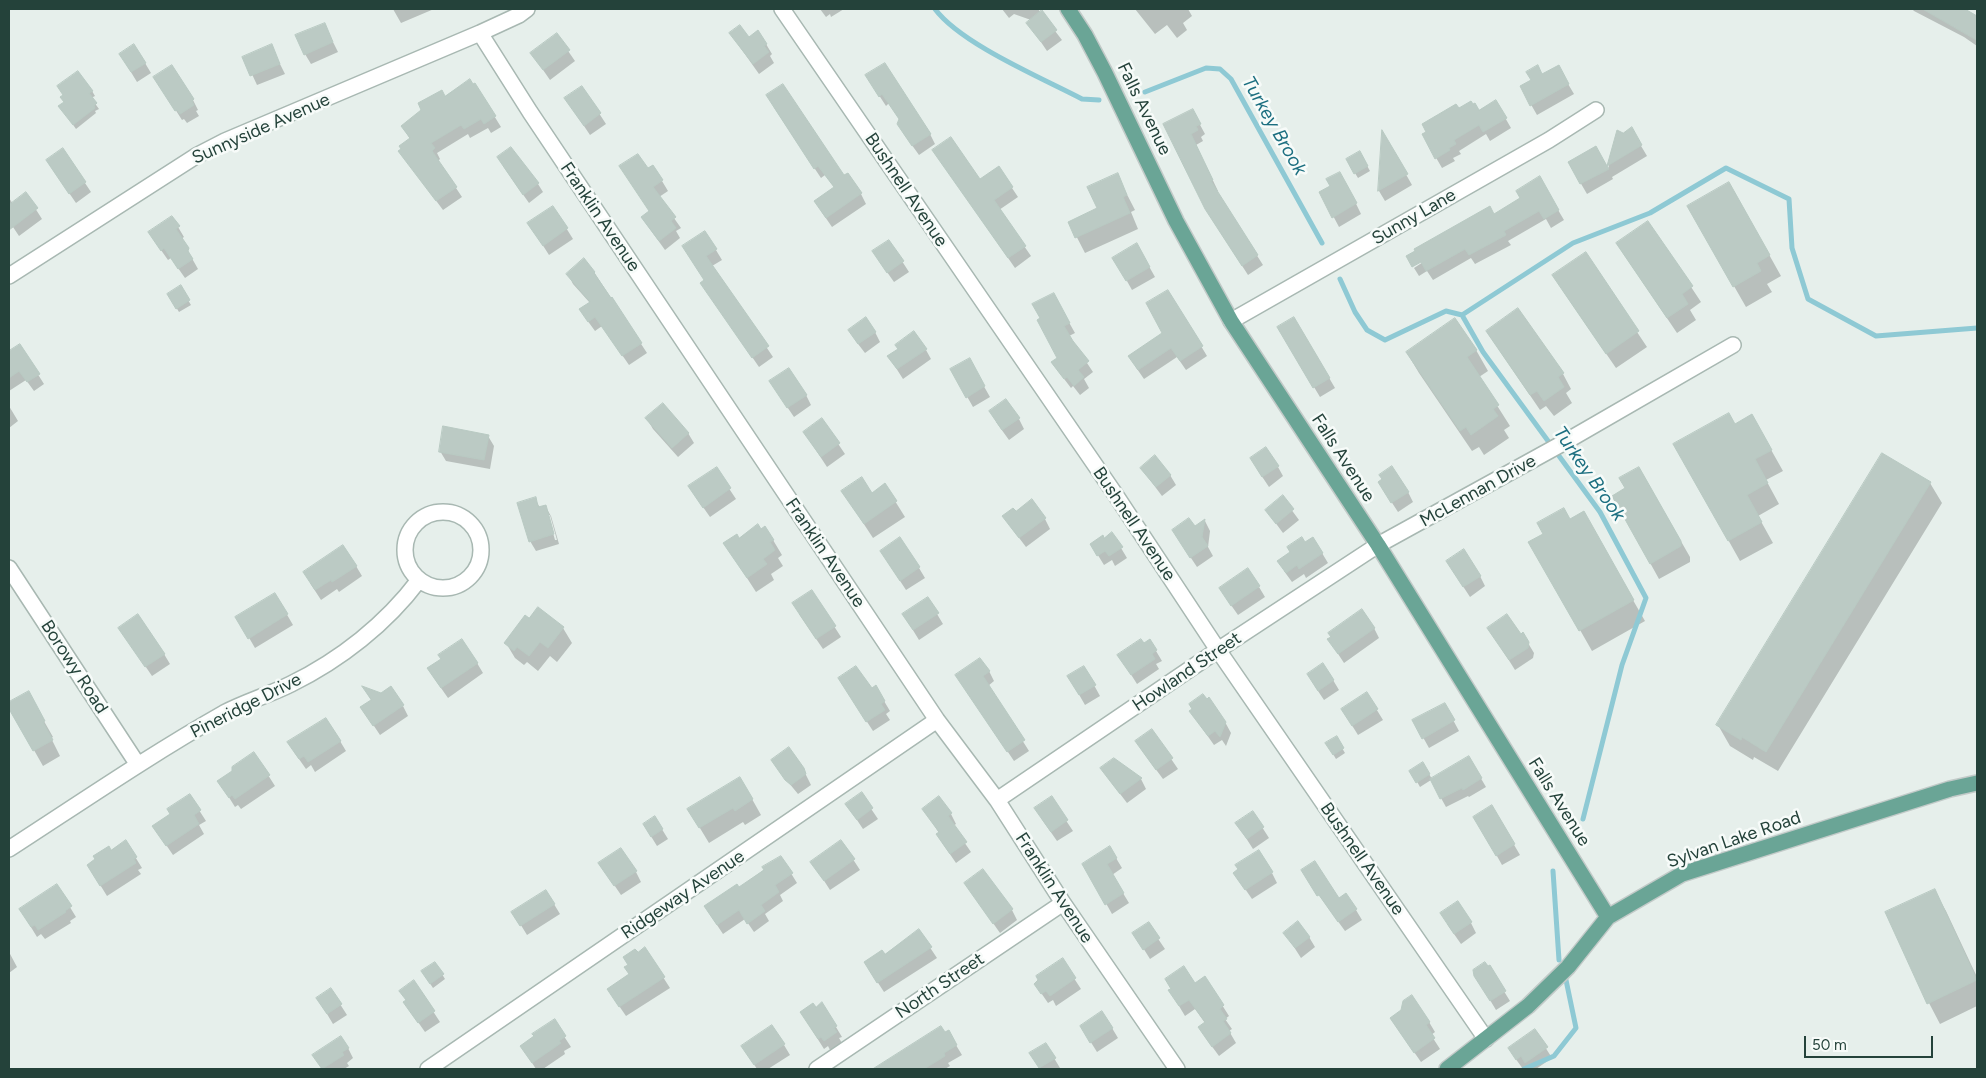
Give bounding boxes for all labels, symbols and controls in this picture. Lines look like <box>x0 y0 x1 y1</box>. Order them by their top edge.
street label: Falls Avenue <box>1112 59 1176 159</box>
water label: Turkey Brook <box>1237 73 1311 179</box>
street label: Sunnyside Avenue <box>189 89 333 169</box>
street label: Bushnell Avenue <box>860 129 952 251</box>
street label: Franklin Avenue <box>556 158 644 276</box>
street label: Sunny Lane <box>1368 184 1460 250</box>
street label: Falls Avenue <box>1307 410 1379 506</box>
water label: Turkey Brook <box>1548 422 1630 526</box>
street label: McLennan Drive <box>1416 450 1540 532</box>
street label: Bushnell Avenue <box>1088 463 1180 585</box>
street label: Franklin Avenue <box>781 494 869 612</box>
street label: Borowy Road <box>36 616 112 718</box>
street label: Howland Street <box>1129 628 1245 716</box>
street label: Pineridge Drive <box>187 669 305 743</box>
street label: Falls Avenue <box>1523 754 1595 850</box>
street label: Bushnell Avenue <box>1315 799 1409 919</box>
street label: Sylvan Lake Road <box>1664 807 1804 873</box>
street label: Franklin Avenue <box>1010 829 1098 947</box>
street label: Ridgeway Avenue <box>617 846 749 944</box>
street label: North Street <box>892 948 988 1024</box>
scale bar <box>1806 1026 1935 1058</box>
text: 50 m <box>1812 1036 1847 1054</box>

